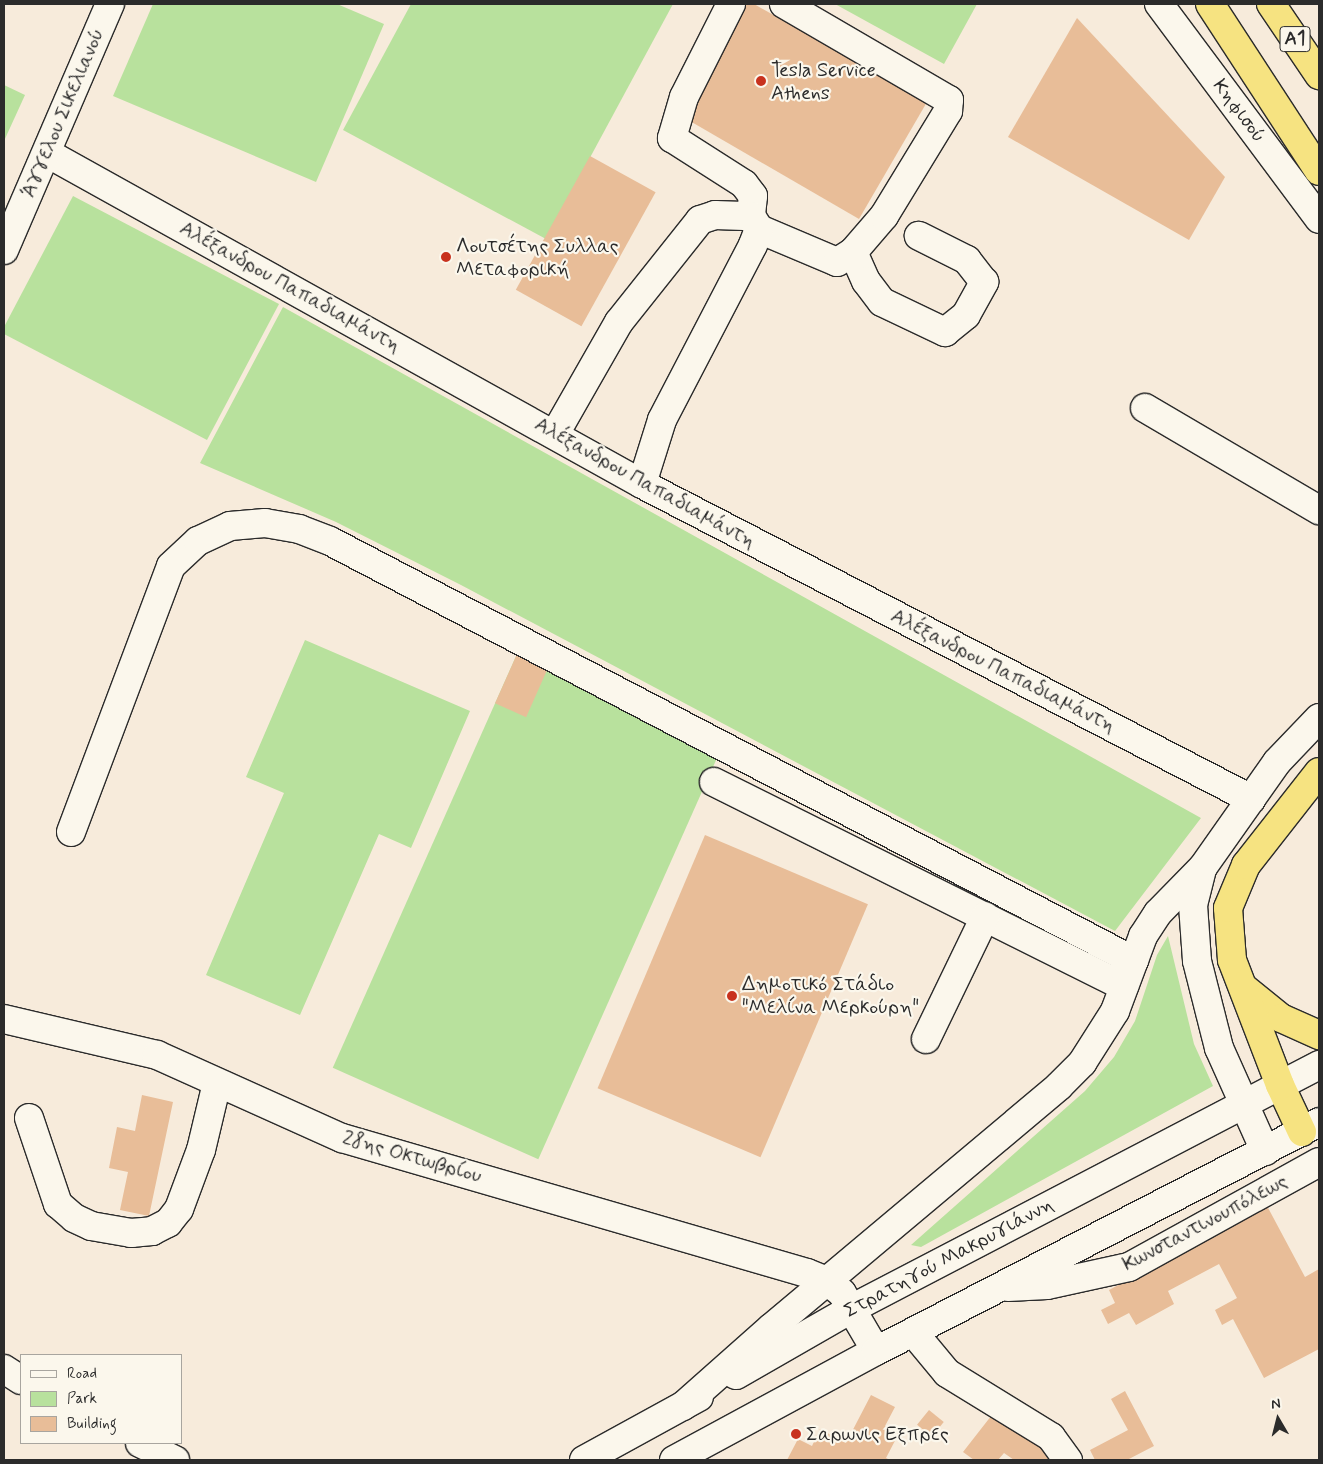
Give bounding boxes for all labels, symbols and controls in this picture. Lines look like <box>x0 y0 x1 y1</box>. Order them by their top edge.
road number: Α1 <box>1279 22 1311 56</box>
street label: Άγγελου Σικελιανού <box>17 25 109 201</box>
place label: Tesla Service Athens <box>771 58 877 105</box>
marker: Tesla Service Athens <box>755 75 767 87</box>
street label: Κηφισού <box>1207 75 1271 147</box>
street label: Αλέξανδρου Παπαδιαμάντη <box>175 216 405 358</box>
place label: Λουτσέτης Συλλας Μεταφορική <box>456 234 618 281</box>
marker: Λουτσέτης Συλλας Μεταφορική <box>440 251 452 263</box>
street label: Αλέξανδρου Παπαδιαμάντη <box>530 412 760 554</box>
street label: Αλέξανδρου Παπαδιαμάντη <box>887 604 1119 738</box>
place label: Δημοτικό Στάδιο "Μελίνα Μερκούρη" <box>742 972 919 1019</box>
marker: Δημοτικό Στάδιο "Μελίνα Μερκούρη" <box>726 990 738 1002</box>
street label: 28ης Οκτωβρίου <box>340 1126 484 1188</box>
street label: Κωνσταντινουπόλεως <box>1118 1169 1292 1277</box>
street label: Στρατηγού Μακρυγιάννη <box>840 1193 1058 1323</box>
legend <box>20 1354 182 1444</box>
text: Road <box>67 1364 97 1384</box>
text: Park <box>67 1389 97 1409</box>
north arrow <box>1253 1394 1303 1444</box>
text: N <box>1270 1395 1282 1414</box>
text: Building <box>67 1414 117 1434</box>
place label: Σαρωνις Εξπρες <box>806 1422 949 1446</box>
marker: Σαρωνις Εξπρες <box>790 1428 802 1440</box>

